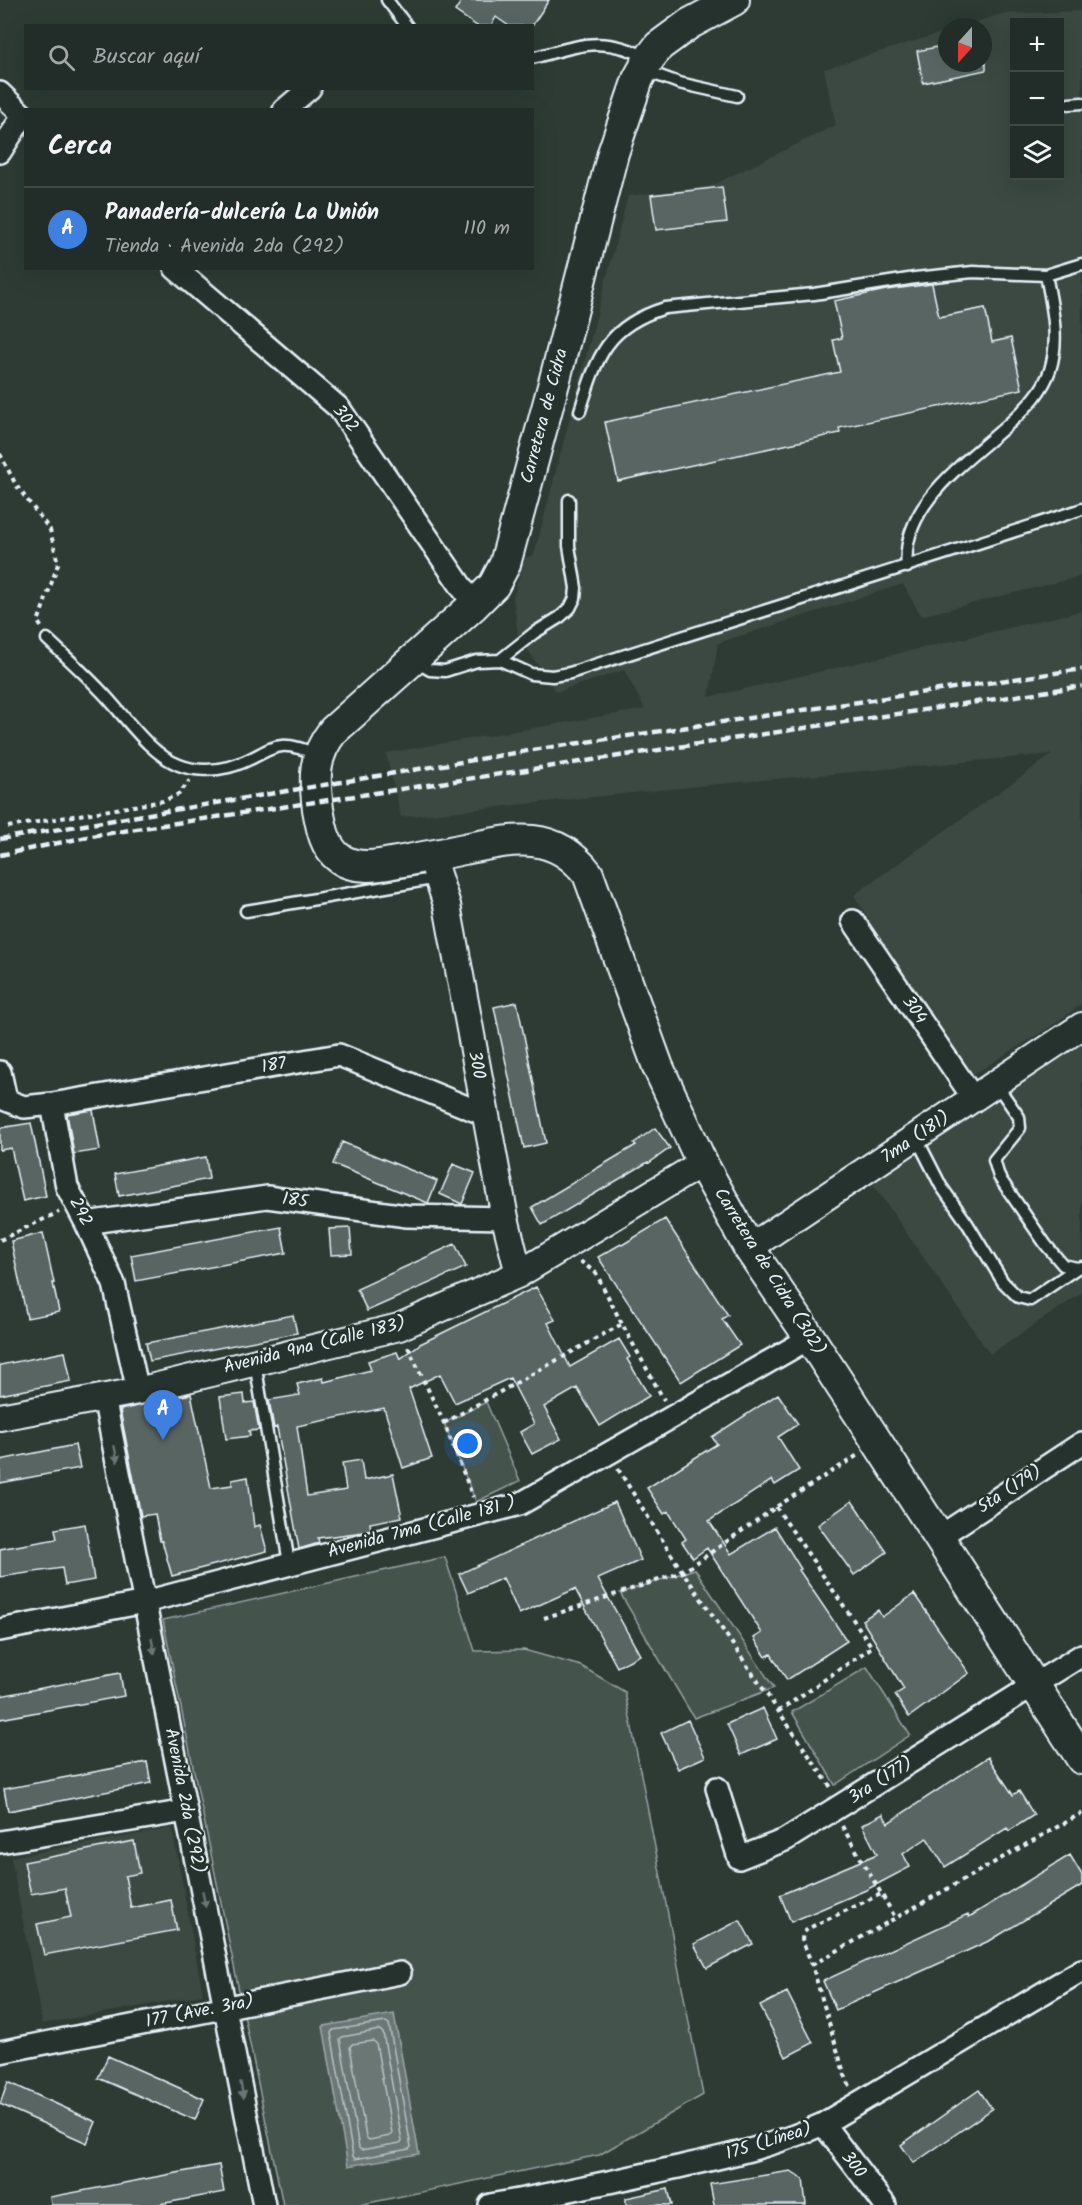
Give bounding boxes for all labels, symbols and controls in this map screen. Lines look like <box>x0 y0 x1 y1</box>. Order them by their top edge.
north arrow <box>938 18 992 72</box>
map controls <box>1010 18 1064 180</box>
button: + <box>1010 18 1064 72</box>
search box <box>24 24 534 90</box>
text: Buscar aquí <box>93 40 200 75</box>
icon: search <box>45 41 78 74</box>
button: − <box>1010 72 1064 126</box>
text: Cerca <box>48 126 112 168</box>
button: layers <box>1010 126 1064 180</box>
text: Panadería-dulcería La Unión <box>105 196 379 231</box>
text: A <box>61 213 74 245</box>
text: 110 m <box>464 213 510 245</box>
text: Tienda · Avenida 2da (292) <box>105 231 344 263</box>
street label: Carretera de Cidra <box>513 345 577 487</box>
street label: 302 <box>324 398 366 440</box>
street label: 304 <box>894 990 934 1030</box>
street label: 300 <box>459 1048 493 1082</box>
street label: 187 <box>259 1049 289 1082</box>
street label: 7ma (181) <box>875 1104 957 1172</box>
street label: Carretera de Cidra (302) <box>705 1182 833 1362</box>
street label: 185 <box>280 1185 311 1217</box>
street label: 292 <box>60 1192 100 1232</box>
street label: Avenida 9na (Calle 183) <box>221 1309 409 1383</box>
pin: A <box>144 1390 182 1440</box>
your location <box>453 1429 482 1458</box>
one-way arrow <box>112 1445 121 1464</box>
street label: 5ta (179) <box>972 1458 1048 1522</box>
street label: Avenida 7ma (Calle 181 ) <box>325 1489 519 1567</box>
one-way arrow <box>149 1636 158 1655</box>
street label: Avenida 2da (292) <box>156 1726 212 1876</box>
street label: 3ra (177) <box>843 1750 919 1812</box>
one-way arrow <box>200 1889 209 1908</box>
street label: 177 (Ave. 3ra) <box>143 1987 257 2037</box>
one-way arrow <box>238 2081 247 2100</box>
street label: 175 (Línea) <box>722 2115 816 2169</box>
street label: 300 <box>833 2145 873 2185</box>

